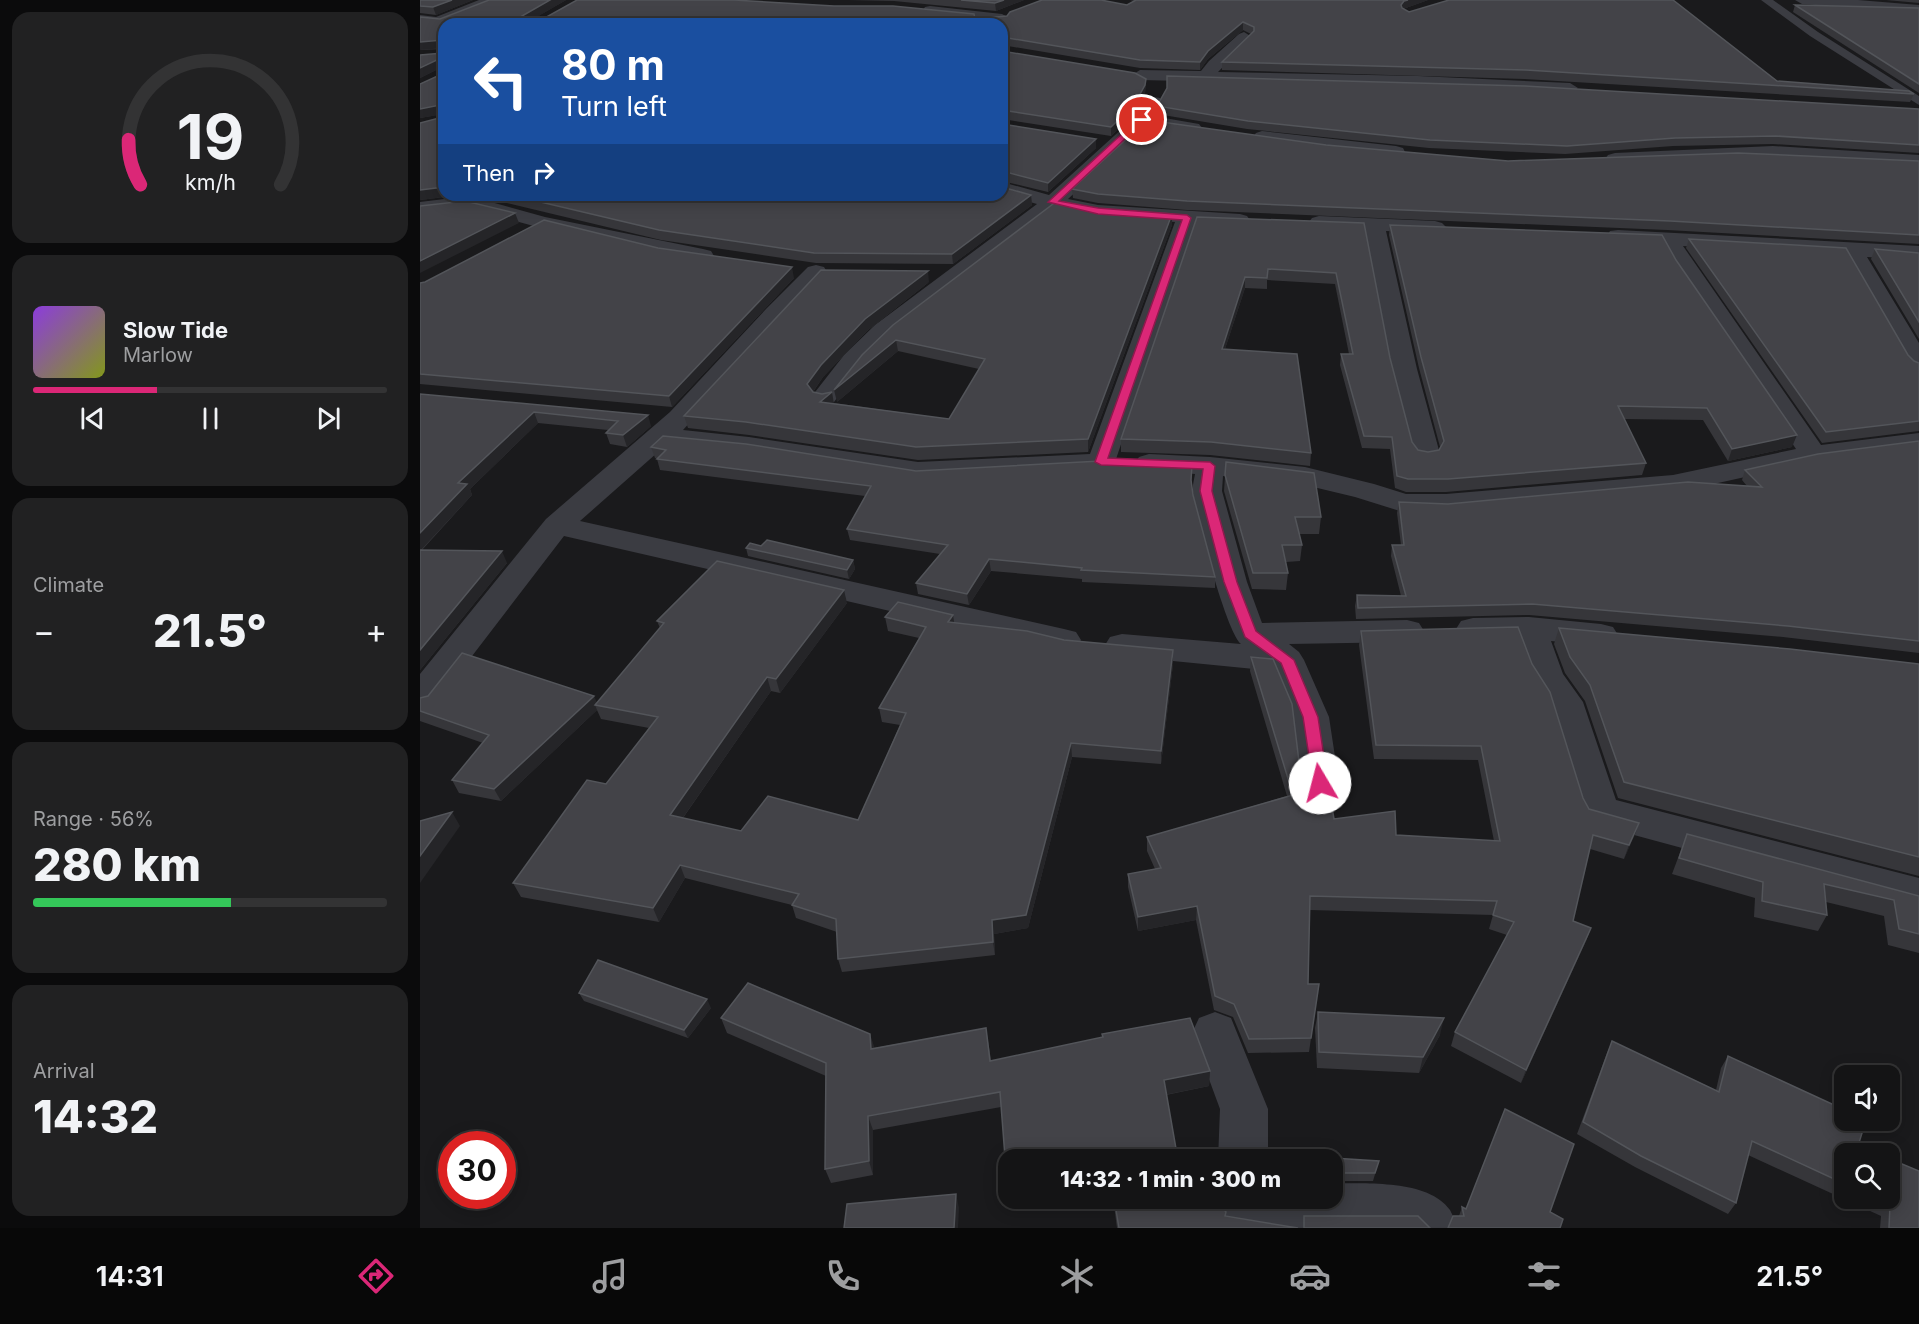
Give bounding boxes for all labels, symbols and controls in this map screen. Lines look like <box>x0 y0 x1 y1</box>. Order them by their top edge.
text: 80 m <box>561 39 665 90</box>
icon: left <box>462 42 540 120</box>
text: Turn left <box>561 90 667 123</box>
pin <box>1116 94 1167 145</box>
text: 19 <box>176 99 244 174</box>
icon: arrive <box>1125 103 1158 136</box>
icon: right <box>527 156 560 189</box>
text: Then <box>462 160 515 186</box>
text: km/h <box>185 169 235 195</box>
text: Slow Tide <box>123 317 228 343</box>
text: Marlow <box>123 343 193 367</box>
icon: previous <box>76 402 109 435</box>
icon: pause <box>194 402 227 435</box>
icon: next <box>312 402 345 435</box>
text: Climate <box>33 573 104 597</box>
text: 21.5° <box>153 603 267 658</box>
text: − <box>33 611 55 651</box>
text: + <box>365 611 387 651</box>
position arrow <box>1288 751 1352 815</box>
text: Range · 56% <box>33 807 154 831</box>
text: 280 km <box>33 837 201 892</box>
text: Arrival <box>33 1059 95 1083</box>
map controls <box>1834 1065 1900 1209</box>
button: sound <box>1834 1065 1900 1131</box>
text: 14:32 <box>33 1089 158 1144</box>
speed limit sign: 30 <box>438 1131 516 1209</box>
button: search <box>1834 1143 1900 1209</box>
text: 14:32 · 1 min · 300 m <box>1060 1166 1281 1192</box>
icon: directions <box>355 1255 397 1297</box>
icon: music <box>589 1255 631 1297</box>
icon: phone <box>822 1255 864 1297</box>
icon: climate <box>1056 1255 1098 1297</box>
icon: car <box>1289 1255 1331 1297</box>
icon: filters <box>1523 1255 1565 1297</box>
text: 14:31 <box>96 1260 164 1293</box>
text: 21.5° <box>1756 1260 1823 1293</box>

